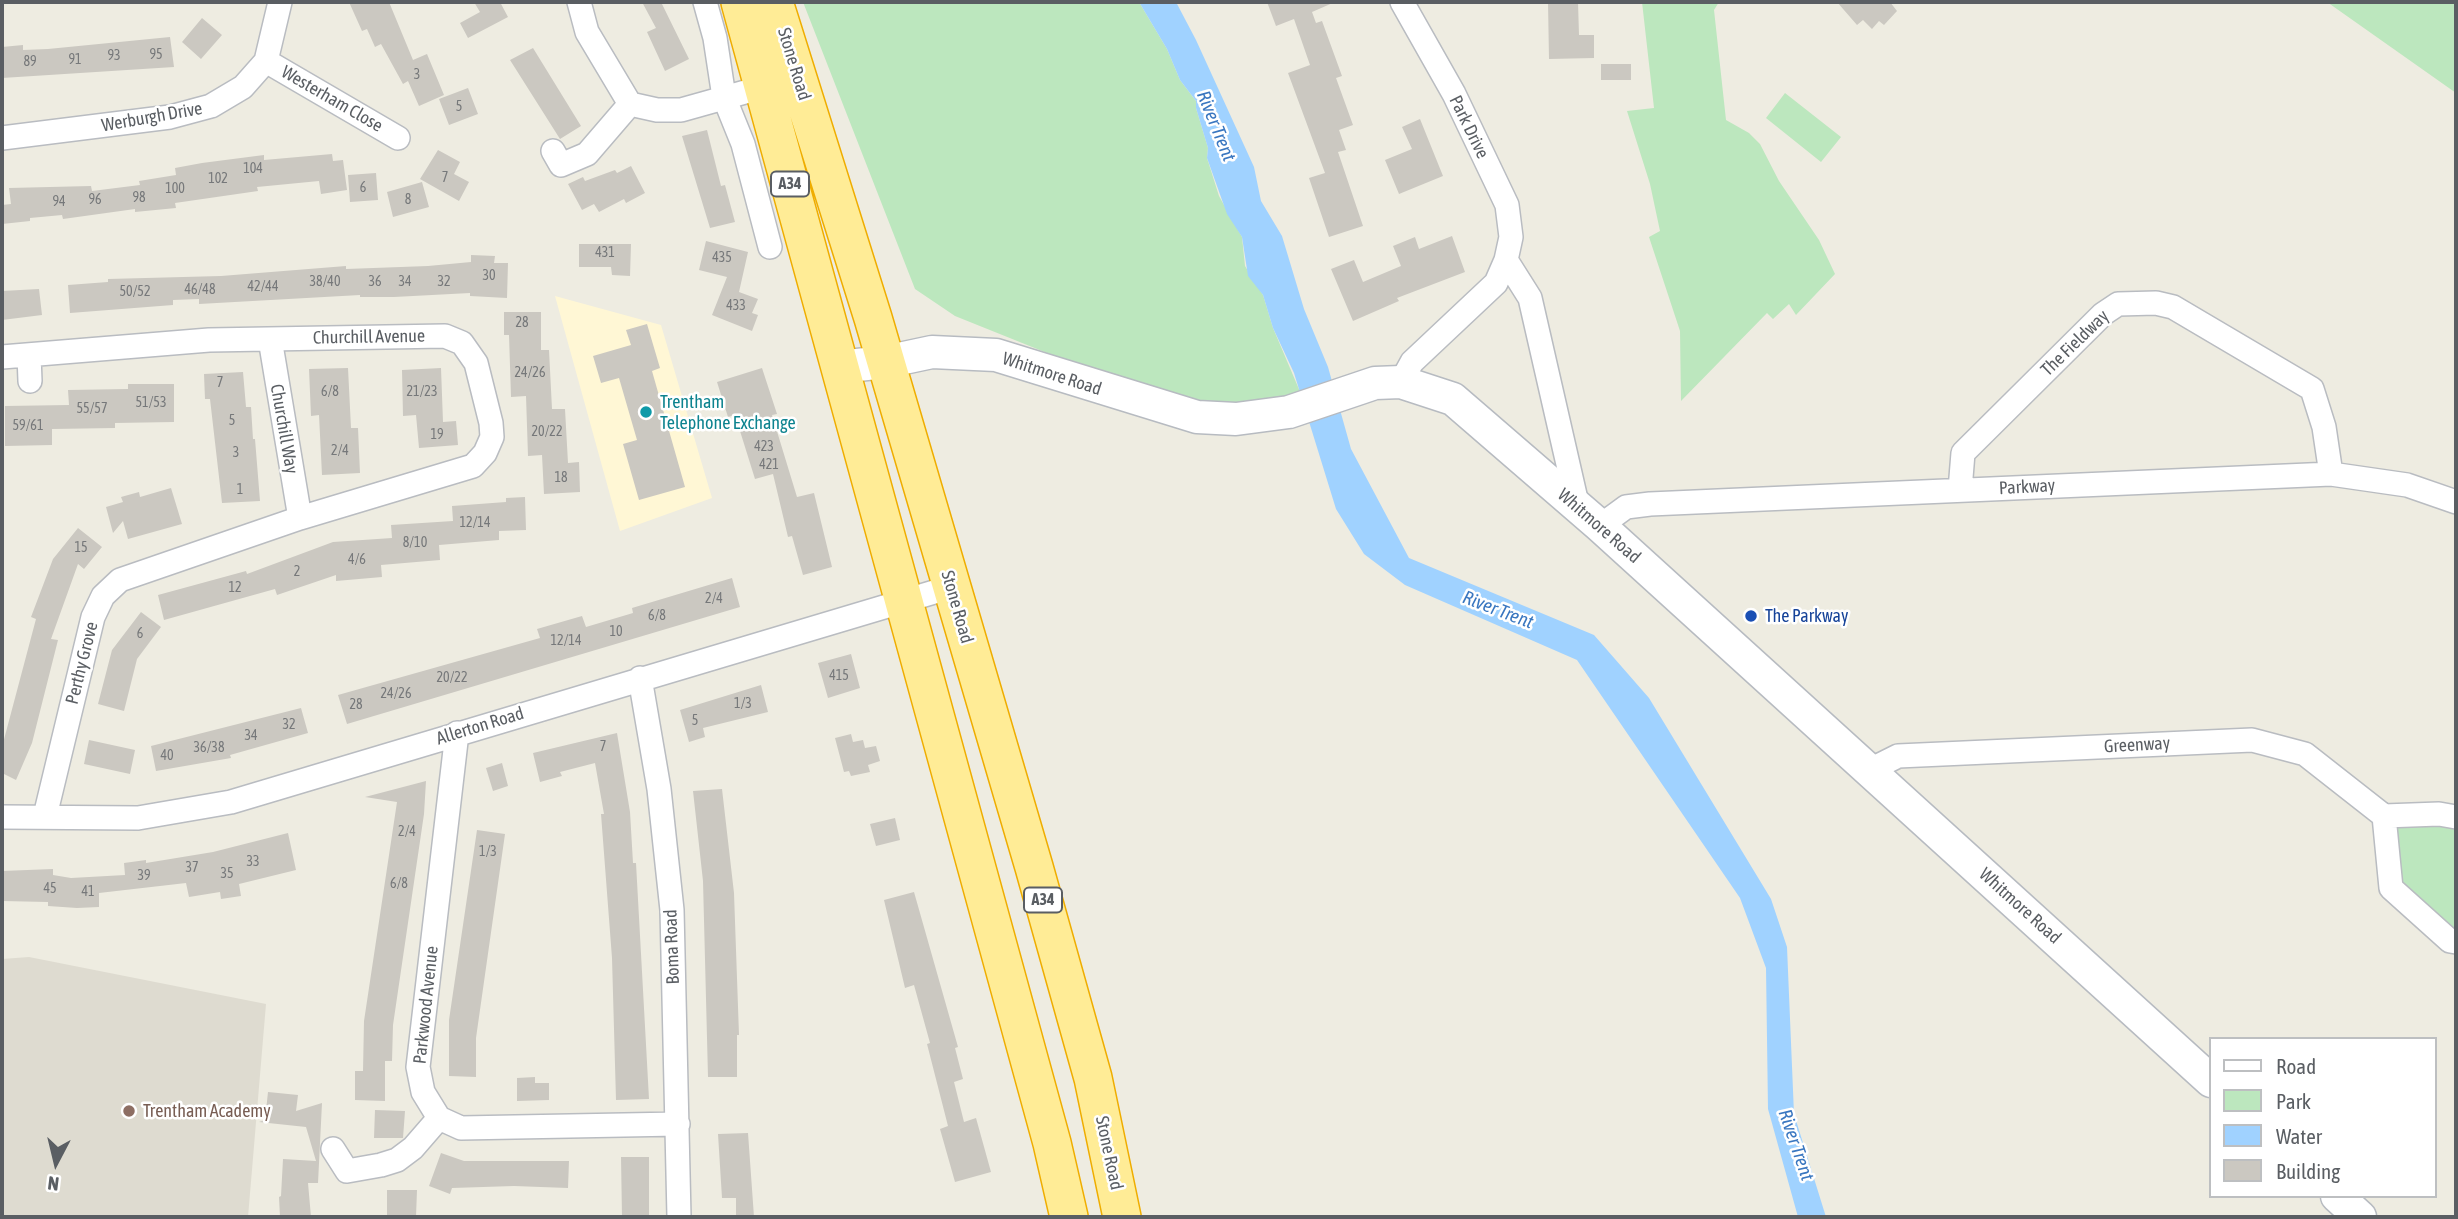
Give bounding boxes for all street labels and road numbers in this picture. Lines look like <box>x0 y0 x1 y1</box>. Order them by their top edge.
street label: Stone Road <box>773 25 815 103</box>
street label: Westerham Close <box>277 61 387 137</box>
street label: Park Drive <box>1445 92 1493 162</box>
street label: Werburgh Drive <box>100 98 204 136</box>
road number: A34 <box>771 172 809 196</box>
street label: The Fieldway <box>2037 305 2113 381</box>
street label: Churchill Avenue <box>313 325 425 349</box>
street label: Whitmore Road <box>1000 348 1104 400</box>
street label: Churchill Way <box>265 382 303 476</box>
street label: Parkway <box>1998 475 2056 499</box>
street label: Whitmore Road <box>1553 484 1645 568</box>
street label: Stone Road <box>936 568 978 646</box>
street label: Perthy Grove <box>61 620 103 706</box>
street label: Allerton Road <box>434 702 526 750</box>
street label: Greenway <box>2103 732 2171 758</box>
street label: Whitmore Road <box>1975 864 2065 948</box>
road number: A34 <box>1024 888 1062 912</box>
street label: Boma Road <box>660 909 684 985</box>
street label: Parkwood Avenue <box>409 945 443 1065</box>
street label: Stone Road <box>1091 1114 1127 1192</box>

